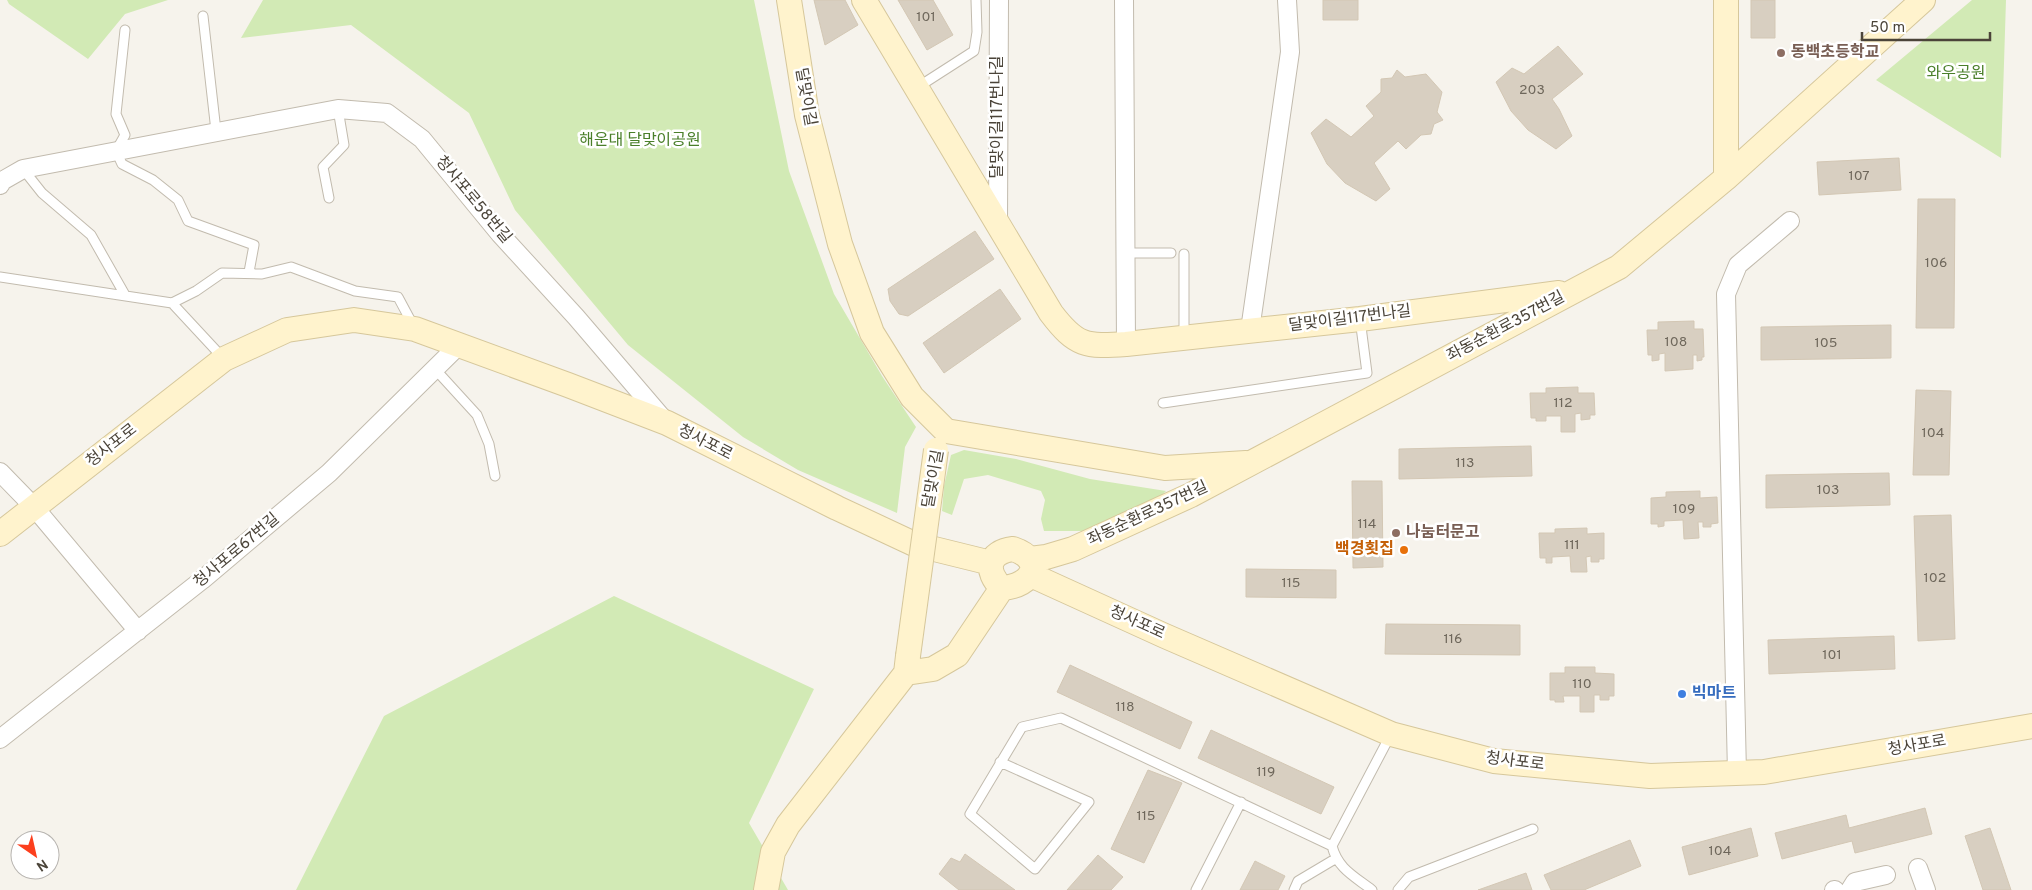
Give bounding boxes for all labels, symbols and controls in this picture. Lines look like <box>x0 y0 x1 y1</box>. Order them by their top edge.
house number: 101 <box>916 9 936 26</box>
scale bar <box>1862 10 1990 42</box>
text: 50 m <box>1870 19 1905 38</box>
place label: 동백초등학교 <box>1791 42 1880 63</box>
marker: 동백초등학교 <box>1775 47 1787 59</box>
street label: 달맞이길117번나길 <box>988 55 1008 179</box>
park label: 와우공원 <box>1927 64 1985 84</box>
street label: 달맞이길 <box>790 66 820 128</box>
house number: 203 <box>1519 82 1545 99</box>
park label: 해운대 달맞이공원 <box>579 131 701 151</box>
street label: 청사포로58번길 <box>431 152 515 248</box>
house number: 107 <box>1848 168 1870 185</box>
house number: 106 <box>1925 255 1947 272</box>
street label: 좌동순환로357번길 <box>1444 287 1568 367</box>
street label: 달맞이길117번나길 <box>1288 302 1412 336</box>
house number: 108 <box>1665 334 1687 351</box>
house number: 105 <box>1815 335 1837 352</box>
house number: 112 <box>1553 395 1573 412</box>
street label: 청사포로 <box>83 420 142 472</box>
street label: 청사포로 <box>674 421 736 465</box>
house number: 104 <box>1922 425 1944 442</box>
street label: 달맞이길 <box>919 448 949 510</box>
house number: 113 <box>1456 455 1474 472</box>
street label: 좌동순환로357번길 <box>1084 477 1212 551</box>
house number: 103 <box>1817 482 1839 499</box>
house number: 109 <box>1673 501 1695 518</box>
street label: 청사포로67번길 <box>190 509 284 593</box>
house number: 114 <box>1358 516 1376 533</box>
place label: 나눔터문고 <box>1406 523 1480 543</box>
marker: 나눔터문고 <box>1390 527 1402 539</box>
house number: 111 <box>1564 537 1580 554</box>
place label: 백경횟집 <box>1335 539 1394 560</box>
marker: 백경횟집 <box>1398 544 1410 556</box>
house number: 102 <box>1924 570 1946 587</box>
house number: 115 <box>1281 575 1301 592</box>
street label: 청사포로 <box>1106 602 1168 644</box>
house number: 116 <box>1444 631 1462 648</box>
house number: 101 <box>1822 647 1842 664</box>
house number: 110 <box>1572 676 1592 693</box>
place label: 빅마트 <box>1692 684 1736 704</box>
marker: 빅마트 <box>1676 688 1688 700</box>
house number: 118 <box>1116 699 1135 716</box>
street label: 청사포로 <box>1886 731 1948 761</box>
street label: 청사포로 <box>1485 748 1546 776</box>
house number: 119 <box>1257 764 1275 781</box>
house number: 115 <box>1136 808 1156 825</box>
north arrow <box>10 830 60 880</box>
house number: 104 <box>1709 843 1731 860</box>
text: N <box>33 855 50 874</box>

